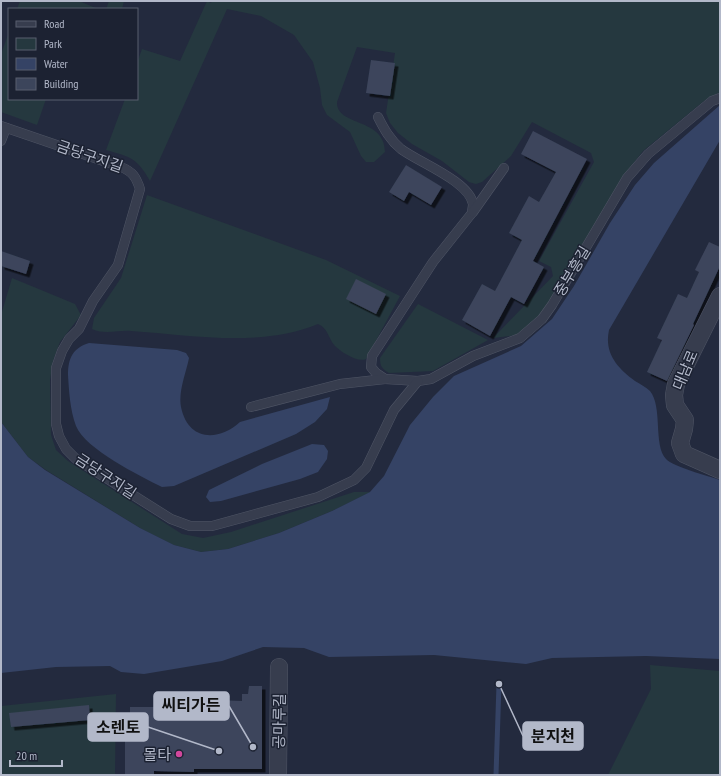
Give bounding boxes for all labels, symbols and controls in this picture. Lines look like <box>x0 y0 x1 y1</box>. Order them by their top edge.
legend <box>8 8 138 100</box>
text: Road <box>44 16 64 31</box>
text: Park <box>44 36 62 51</box>
text: Water <box>44 56 69 71</box>
text: Building <box>44 76 79 91</box>
street label: 금당구지길 <box>54 136 126 176</box>
street label: 중부흥길 <box>550 242 594 300</box>
street label: 대남로 <box>668 347 702 393</box>
street label: 금당구지길 <box>72 449 140 503</box>
callout: 씨티가든 <box>154 692 229 720</box>
street label: 공마루길 <box>269 693 289 749</box>
text: 씨티가든 <box>162 695 221 715</box>
callout: 소렌토 <box>88 713 148 741</box>
text: 소렌토 <box>96 717 140 737</box>
callout: 분지천 <box>523 722 583 750</box>
text: 분지천 <box>531 726 575 746</box>
scale bar <box>10 742 62 768</box>
place label: 몰타 <box>143 745 171 764</box>
text: 20 m <box>16 748 37 763</box>
marker: 몰타 <box>174 749 184 759</box>

